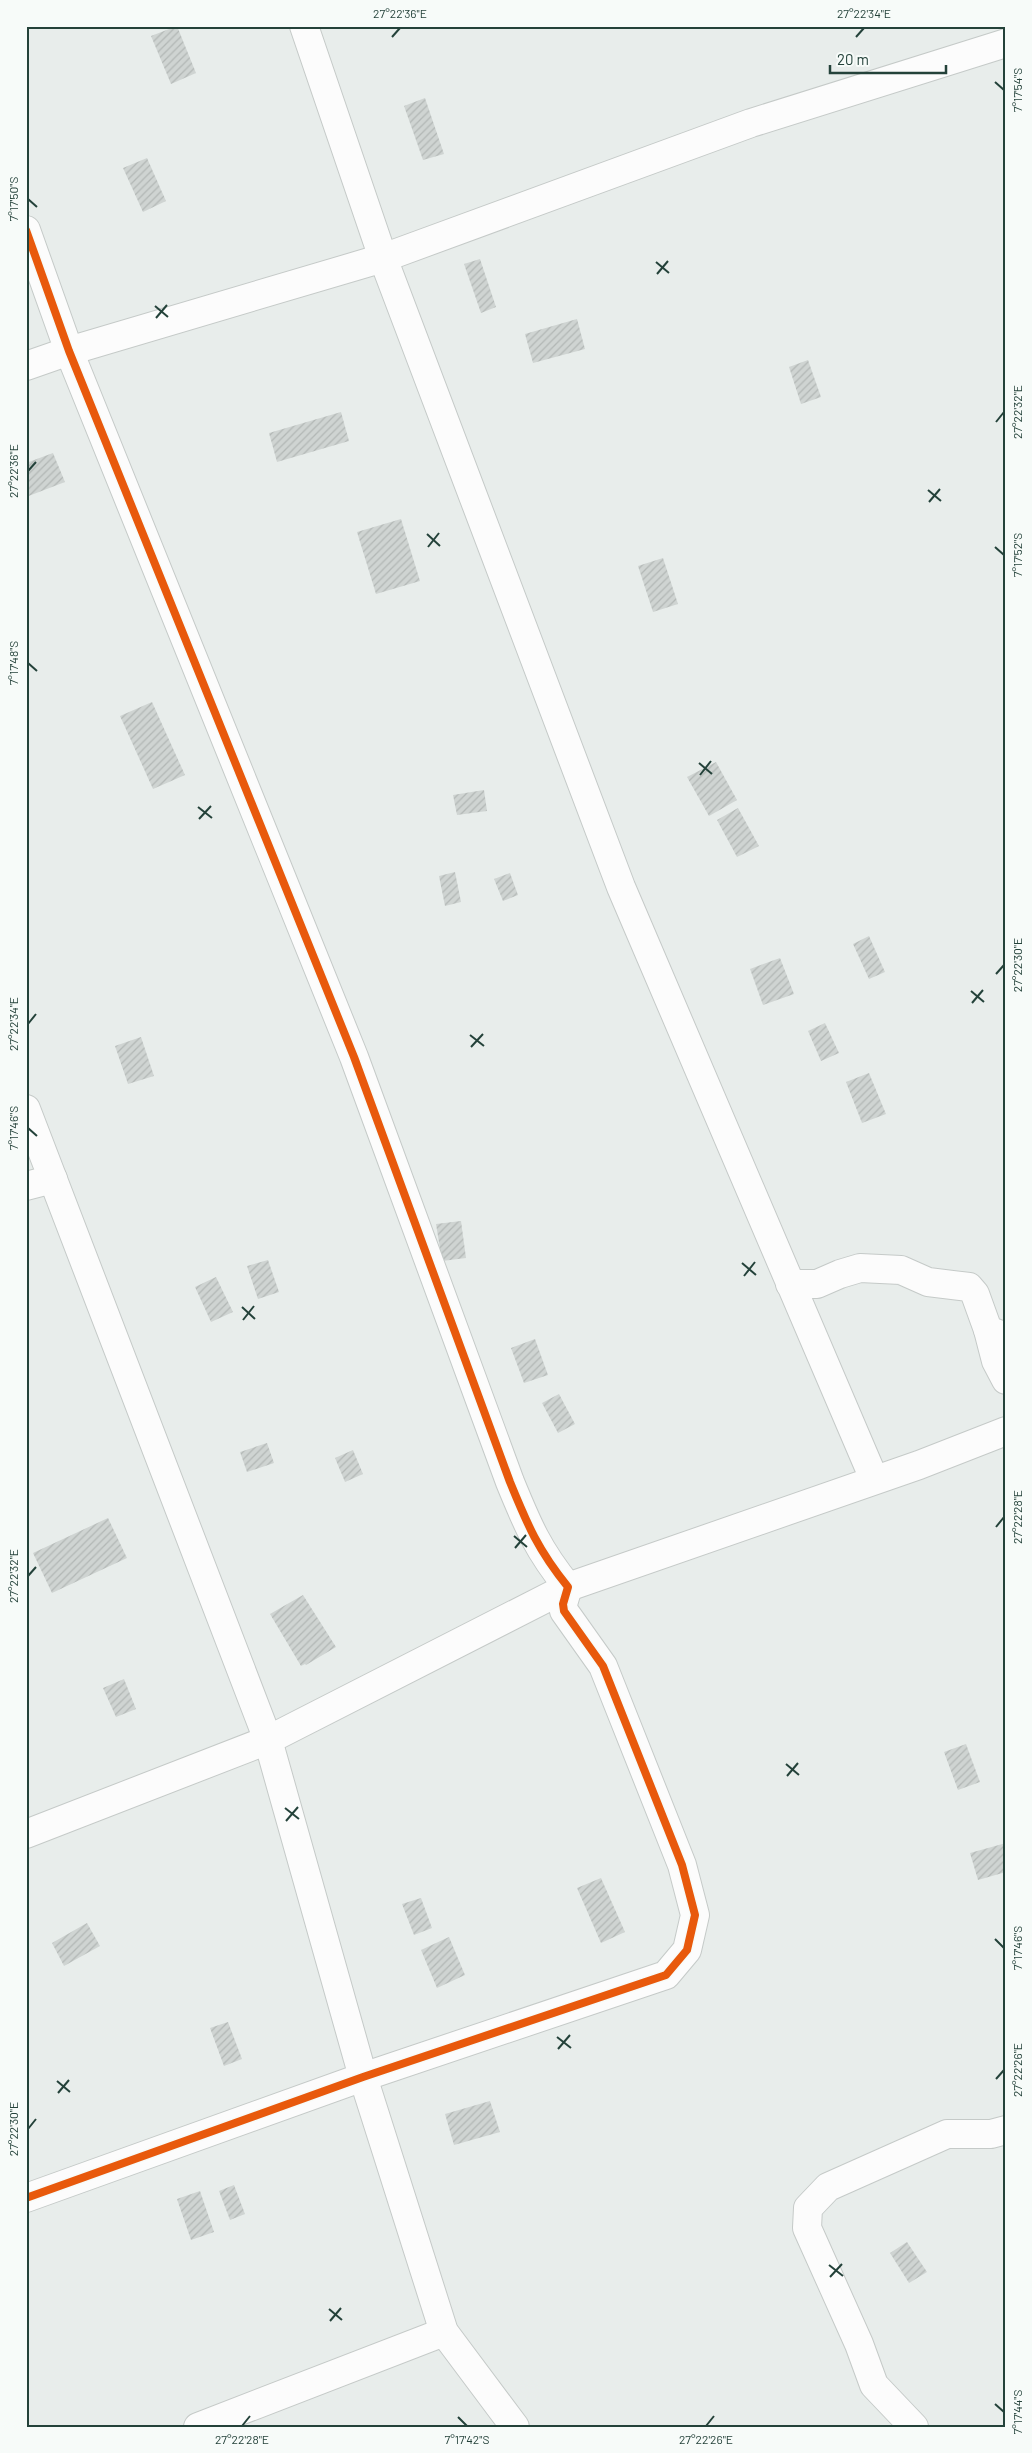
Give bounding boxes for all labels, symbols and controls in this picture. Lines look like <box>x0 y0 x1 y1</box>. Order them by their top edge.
text: 27°22'36"E <box>373 6 427 20</box>
text: 27°22'34"E <box>837 6 891 20</box>
scale bar <box>830 42 946 74</box>
text: 20 m <box>837 50 869 68</box>
text: 7°17'54"S <box>1010 68 1024 112</box>
text: 7°17'50"S <box>6 177 20 221</box>
text: 27°22'32"E <box>1010 385 1024 439</box>
text: 27°22'36"E <box>6 444 20 498</box>
text: 7°17'52"S <box>1010 533 1024 577</box>
text: 7°17'48"S <box>6 641 20 685</box>
text: 27°22'30"E <box>1010 938 1024 992</box>
text: 27°22'34"E <box>6 997 20 1051</box>
text: 7°17'46"S <box>6 1106 20 1150</box>
text: 27°22'28"E <box>1010 1490 1024 1544</box>
text: 27°22'32"E <box>6 1549 20 1603</box>
text: 7°17'46"S <box>1010 1926 1024 1970</box>
text: 27°22'26"E <box>1010 2043 1024 2097</box>
text: 27°22'30"E <box>6 2102 20 2156</box>
text: 7°17'44"S <box>1010 2390 1024 2434</box>
text: 27°22'28"E <box>215 2432 269 2446</box>
text: 7°17'42"S <box>445 2432 489 2446</box>
text: 27°22'26"E <box>679 2432 733 2446</box>

